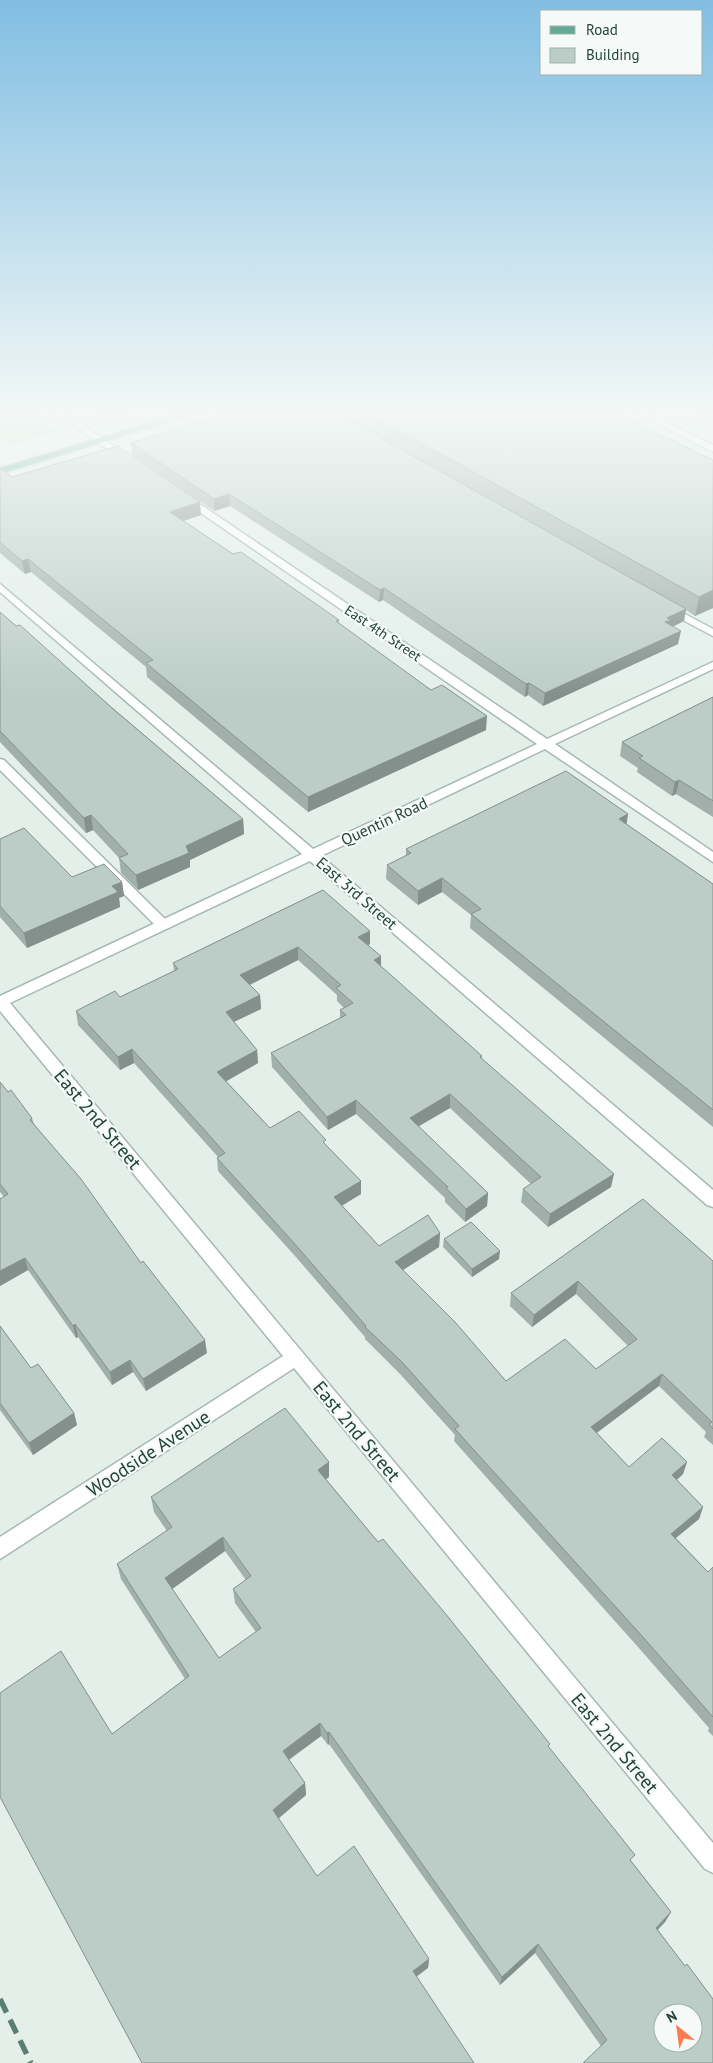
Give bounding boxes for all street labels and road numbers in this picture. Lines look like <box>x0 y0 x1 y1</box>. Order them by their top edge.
street label: East 4th Street <box>341 601 425 665</box>
street label: Quentin Road <box>338 792 430 850</box>
street label: East 3rd Street <box>312 852 402 934</box>
street label: East 2nd Street <box>49 1064 147 1175</box>
street label: East 2nd Street <box>308 1376 406 1487</box>
street label: Woodside Avenue <box>82 1404 214 1502</box>
street label: East 2nd Street <box>566 1688 664 1799</box>

